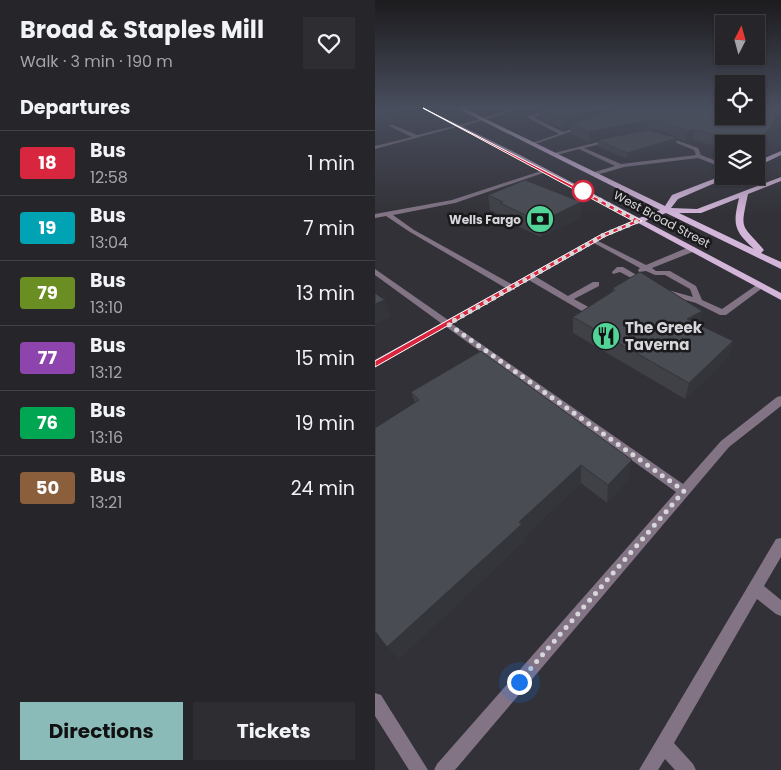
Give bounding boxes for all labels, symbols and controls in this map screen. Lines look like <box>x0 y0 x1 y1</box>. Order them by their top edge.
text: Broad & Staples Mill <box>20 13 264 46</box>
north arrow <box>715 15 765 65</box>
map controls <box>715 15 765 185</box>
button: heart <box>303 17 355 69</box>
text: Walk · 3 min · 190 m <box>20 50 173 73</box>
button: locate <box>715 75 765 125</box>
text: Departures <box>20 94 130 121</box>
button: layers <box>715 135 765 185</box>
text: Bus <box>90 137 126 164</box>
text: 18 <box>38 150 57 175</box>
text: 1 min <box>307 150 355 177</box>
text: 12:58 <box>90 166 128 189</box>
unlabelled marker <box>572 180 594 202</box>
street label: West Broad Street <box>611 186 713 252</box>
text: Bus <box>90 202 126 229</box>
bank icon: Wells Fargo <box>525 204 555 234</box>
place label: Wells Fargo <box>449 211 521 228</box>
text: 19 <box>39 215 56 240</box>
text: 7 min <box>303 215 355 242</box>
text: 13:04 <box>90 231 128 254</box>
text: Bus <box>90 267 126 294</box>
text: 79 <box>37 280 58 305</box>
text: 13 min <box>296 280 355 307</box>
text: 13:10 <box>90 296 123 319</box>
place label: The Greek Taverna <box>625 317 703 355</box>
restaurant icon: The Greek Taverna <box>591 321 621 351</box>
text: Bus <box>90 332 126 359</box>
text: 77 <box>38 345 57 370</box>
text: 15 min <box>296 345 355 372</box>
text: 13:12 <box>90 361 122 384</box>
text: Bus <box>90 397 126 424</box>
text: 76 <box>37 410 58 435</box>
text: 19 min <box>295 410 355 437</box>
text: 13:16 <box>90 426 123 449</box>
text: Bus <box>90 462 126 489</box>
text: 50 <box>36 475 59 500</box>
text: 24 min <box>291 475 355 502</box>
text: 13:21 <box>90 491 122 514</box>
your location <box>507 670 532 695</box>
button: Directions <box>20 702 183 760</box>
button: Tickets <box>193 702 355 760</box>

